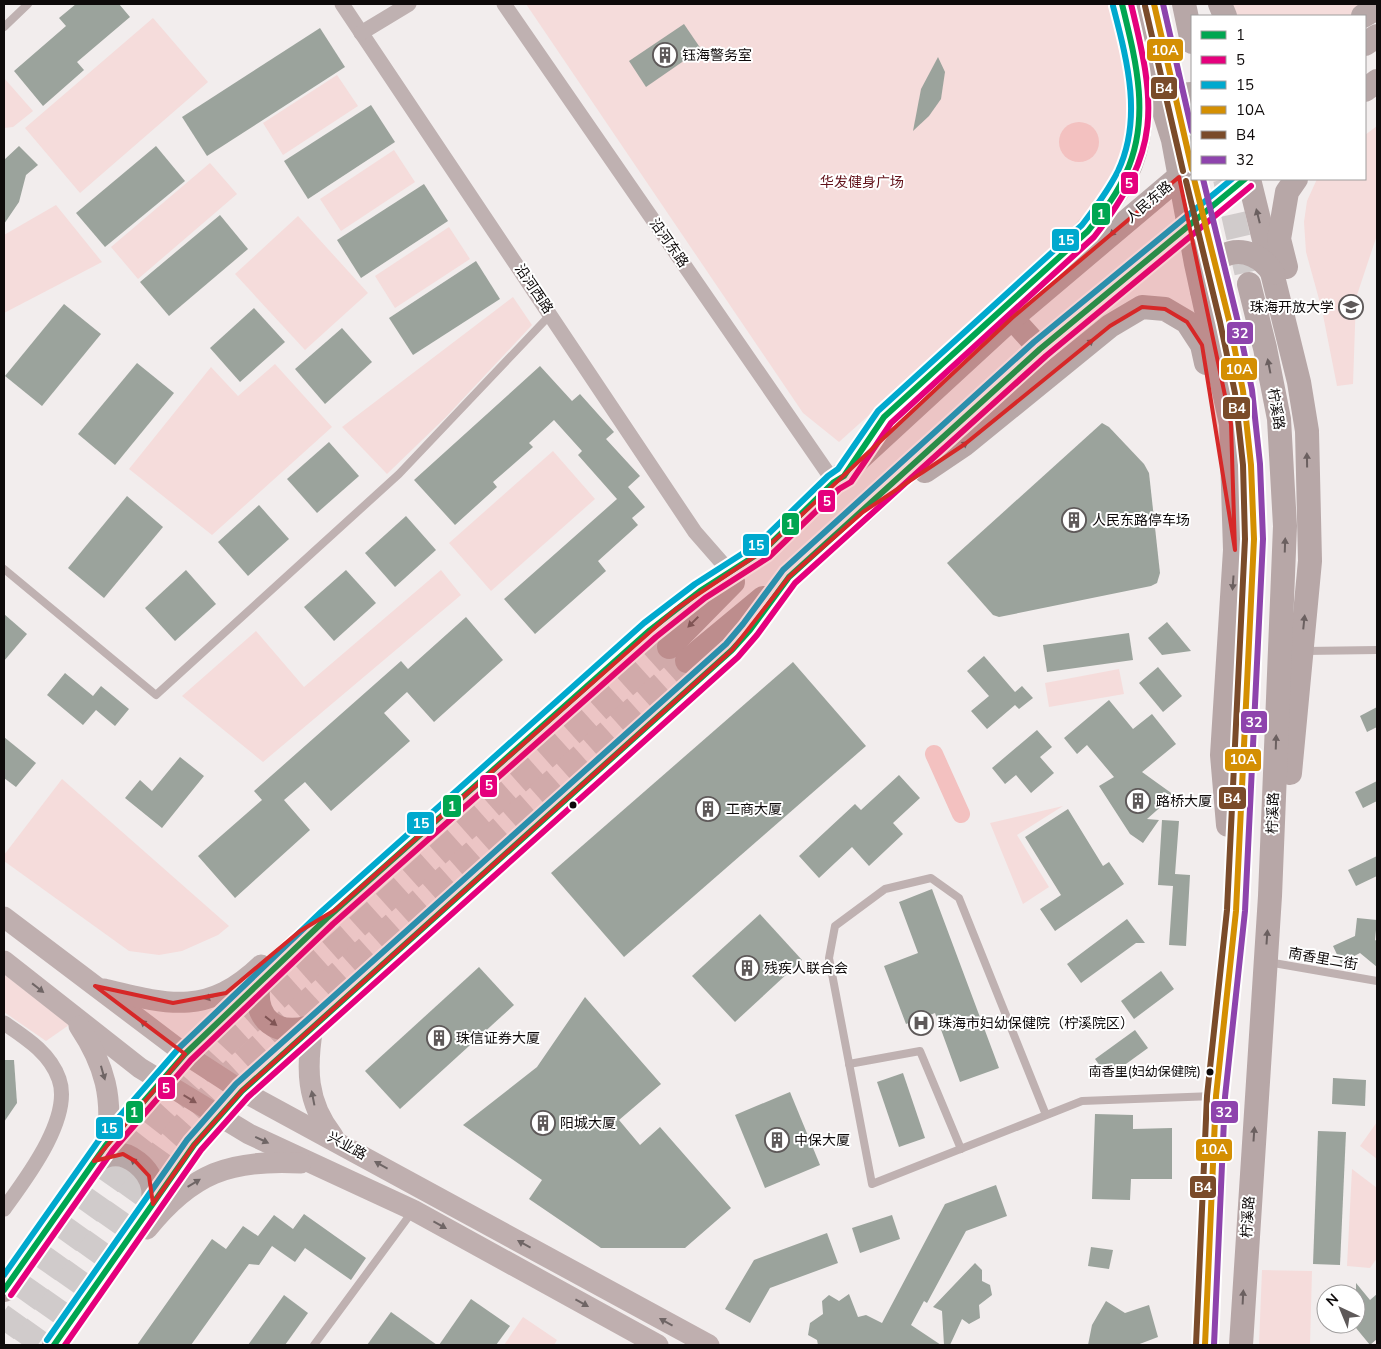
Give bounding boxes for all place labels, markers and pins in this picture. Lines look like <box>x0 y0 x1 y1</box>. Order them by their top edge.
building icon: 钰海警务室 <box>652 42 678 68</box>
place label: 钰海警务室 <box>682 46 752 65</box>
school or university icon: 珠海开放大学 <box>1338 294 1364 320</box>
place label: 珠海开放大学 <box>1250 298 1334 317</box>
building icon: 人民东路停车场 <box>1061 507 1087 533</box>
place label: 人民东路停车场 <box>1092 511 1190 530</box>
building icon: 路桥大厦 <box>1125 788 1151 814</box>
place label: 路桥大厦 <box>1156 792 1212 811</box>
building icon: 工商大厦 <box>695 796 721 822</box>
unlabelled marker <box>568 800 578 810</box>
place label: 工商大厦 <box>726 800 782 819</box>
building icon: 残疾人联合会 <box>734 955 760 981</box>
place label: 残疾人联合会 <box>764 959 848 978</box>
hospital icon: 珠海市妇幼保健院（柠溪院区） <box>908 1010 934 1036</box>
place label: 珠海市妇幼保健院（柠溪院区） <box>938 1014 1134 1033</box>
building icon: 珠信证券大厦 <box>426 1025 452 1051</box>
place label: 珠信证券大厦 <box>456 1029 540 1048</box>
place label: 南香里(妇幼保健院) <box>1089 1063 1201 1081</box>
marker: 南香里(妇幼保健院) <box>1205 1067 1215 1077</box>
building icon: 阳城大厦 <box>530 1110 556 1136</box>
place label: 阳城大厦 <box>560 1114 616 1133</box>
building icon: 中保大厦 <box>764 1127 790 1153</box>
place label: 中保大厦 <box>794 1131 850 1150</box>

